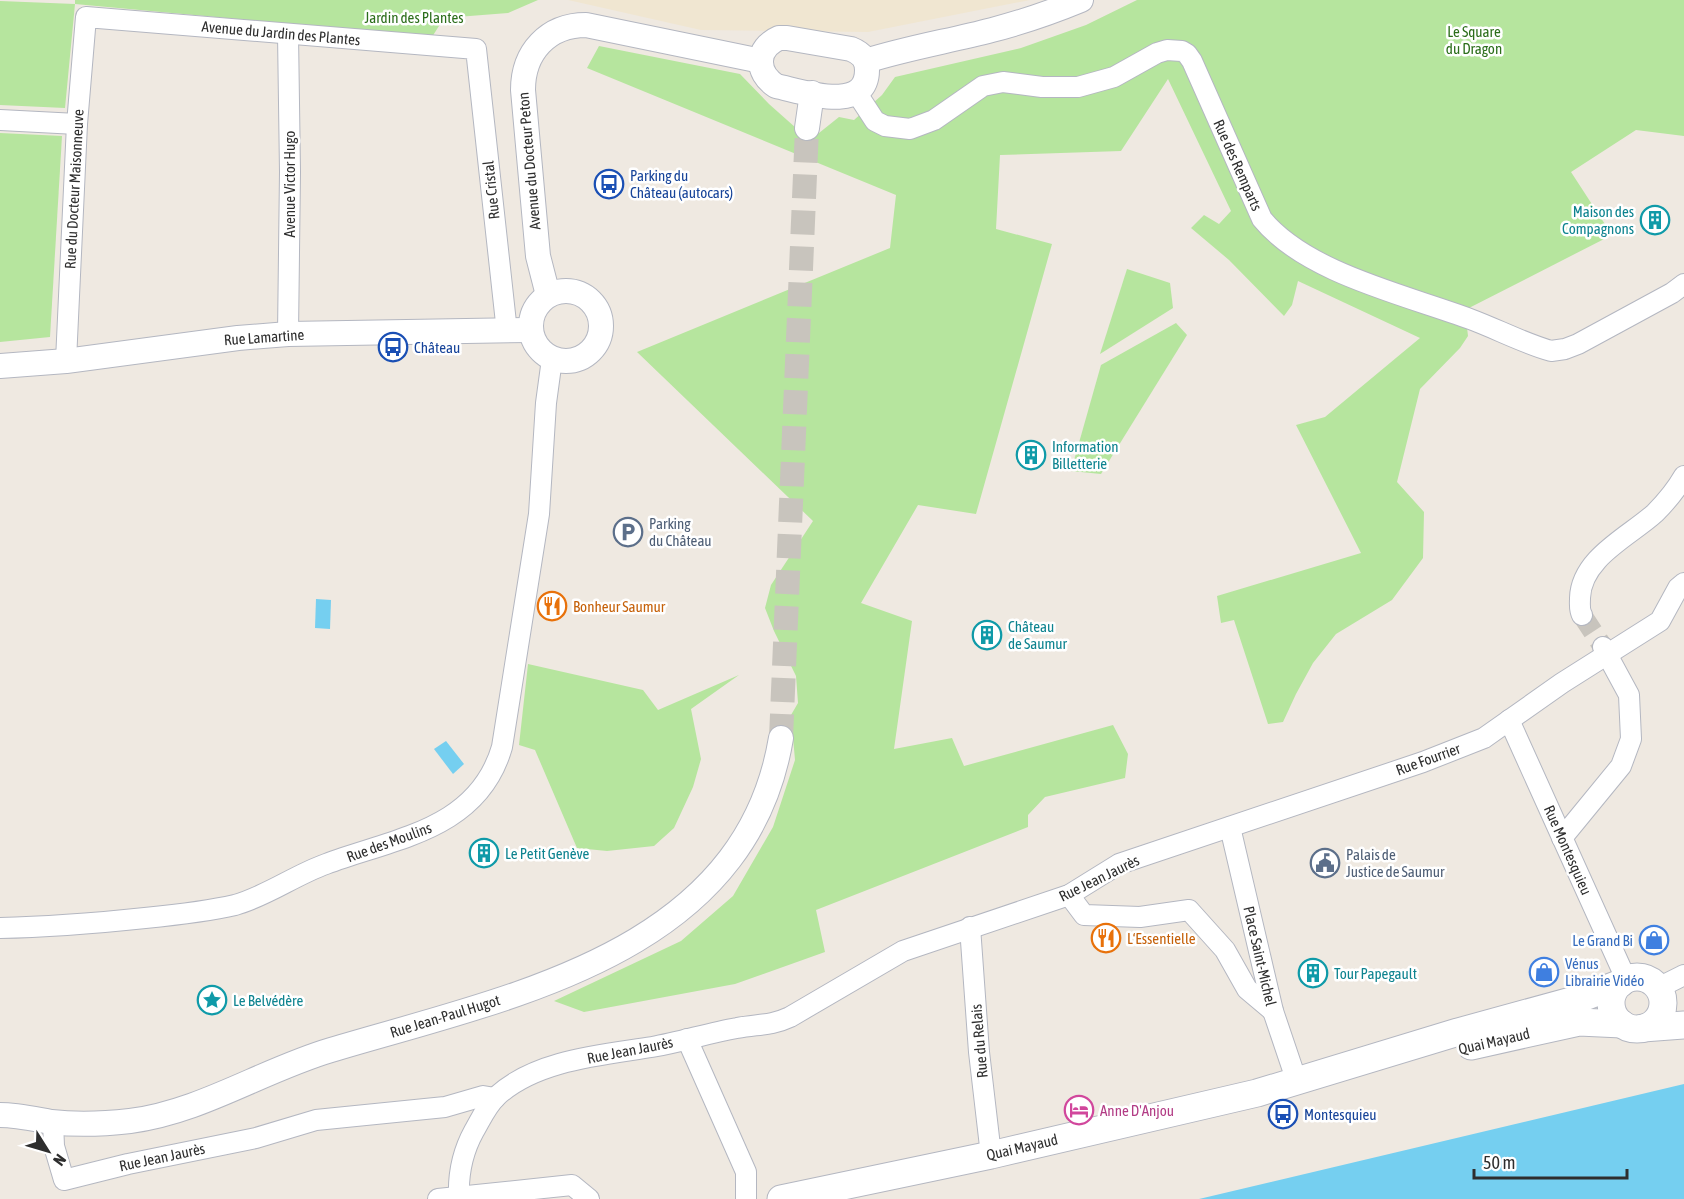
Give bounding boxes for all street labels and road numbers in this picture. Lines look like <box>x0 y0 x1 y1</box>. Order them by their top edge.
street label: Avenue du Jardin des Plantes <box>201 18 361 48</box>
street label: Avenue du Docteur Peton <box>515 91 543 231</box>
street label: Rue du Docteur Maisonneuve <box>61 108 87 269</box>
street label: Rue des Remparts <box>1210 117 1266 213</box>
street label: Avenue Victor Hugo <box>281 131 298 237</box>
street label: Rue Cristal <box>479 160 503 220</box>
street label: Rue Lamartine <box>223 326 305 348</box>
street label: Rue Fourrier <box>1394 739 1463 778</box>
street label: Rue Montesquieu <box>1541 803 1595 897</box>
street label: Rue des Moulins <box>344 819 434 865</box>
street label: Rue Jean Jaurès <box>1056 851 1142 905</box>
street label: Place Saint-Michel <box>1240 904 1280 1008</box>
street label: Rue Jean-Paul Hugot <box>388 991 502 1041</box>
street label: Rue du Relais <box>967 1003 991 1079</box>
street label: Quai Mayaud <box>1457 1025 1531 1057</box>
street label: Rue Jean Jaurès <box>586 1033 674 1067</box>
street label: Quai Mayaud <box>985 1131 1059 1163</box>
street label: Rue Jean Jaurès <box>118 1140 206 1174</box>

